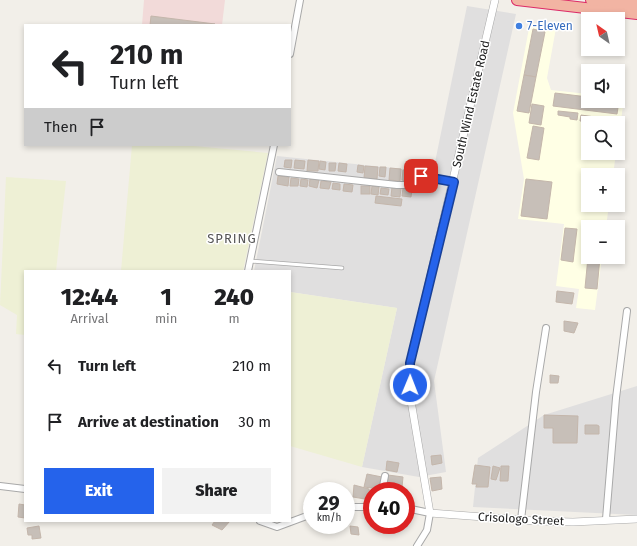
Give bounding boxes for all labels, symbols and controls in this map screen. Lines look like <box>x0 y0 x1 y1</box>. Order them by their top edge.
north arrow <box>581 12 625 56</box>
map controls <box>581 12 625 264</box>
place label: 7-Eleven <box>527 19 573 33</box>
marker: 7-Eleven <box>514 21 524 31</box>
text: 210 m <box>110 38 184 71</box>
street label: South Wind Estate Road <box>450 39 492 169</box>
icon: left <box>44 40 96 92</box>
button: sound <box>581 64 625 108</box>
text: Turn left <box>110 72 179 94</box>
icon: arrive <box>86 116 108 138</box>
button: search <box>581 116 625 160</box>
text: Then <box>44 118 78 136</box>
pin <box>404 159 438 193</box>
icon: arrive <box>410 165 432 187</box>
button: + <box>581 168 625 212</box>
button: − <box>581 220 625 264</box>
district label: SPRING <box>207 231 257 246</box>
text: 12:44 <box>61 283 118 311</box>
text: 1 <box>160 283 172 311</box>
text: 240 <box>214 283 254 311</box>
text: Arrival <box>70 311 108 326</box>
text: min <box>155 311 177 326</box>
text: m <box>229 311 240 326</box>
icon: left <box>44 355 66 377</box>
text: Turn left <box>78 357 136 375</box>
text: 210 m <box>232 357 271 375</box>
position arrow <box>389 364 431 406</box>
icon: arrive <box>44 411 66 433</box>
text: Arrive at destination <box>78 413 219 431</box>
text: 30 m <box>238 413 271 431</box>
button: Exit <box>44 468 154 514</box>
button: Share <box>162 468 271 514</box>
speed limit sign: 40 <box>363 482 415 534</box>
text: 29 <box>318 491 340 515</box>
street label: Crisologo Street <box>477 510 565 528</box>
text: km/h <box>317 512 341 524</box>

